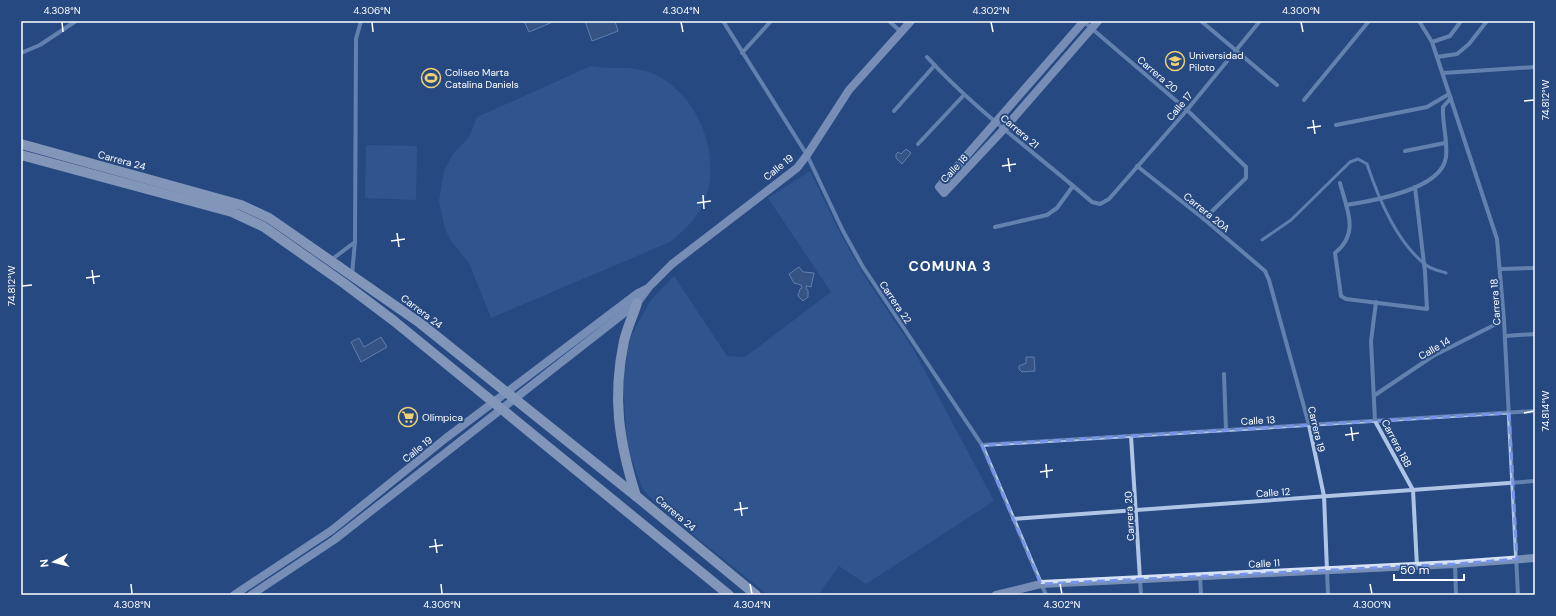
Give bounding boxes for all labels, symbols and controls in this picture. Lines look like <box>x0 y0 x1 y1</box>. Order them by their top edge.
text: 4.308°N <box>43 4 81 17</box>
text: 4.306°N <box>353 4 391 17</box>
text: 4.304°N <box>662 4 700 17</box>
text: 4.302°N <box>973 4 1009 17</box>
text: 4.300°N <box>1282 4 1320 17</box>
place label: Universidad Piloto <box>1189 49 1244 74</box>
school or university icon: Universidad Piloto <box>1164 50 1186 72</box>
street label: Carrera 20 <box>1135 53 1181 96</box>
place label: Coliseo Marta Catalina Daniels <box>445 66 519 91</box>
sports icon: Coliseo Marta Catalina Daniels <box>420 67 442 89</box>
text: 74.812°W <box>1539 79 1552 120</box>
street label: Calle 17 <box>1164 89 1195 123</box>
street label: Carrera 21 <box>998 112 1042 151</box>
street label: Carrera 24 <box>97 148 147 173</box>
street label: Calle 19 <box>761 151 796 183</box>
street label: Calle 18 <box>938 151 971 185</box>
street label: Carrera 20A <box>1181 190 1233 235</box>
district label: COMUNA 3 <box>908 257 992 275</box>
text: 74.812°W <box>5 265 18 306</box>
street label: Carrera 22 <box>877 278 915 326</box>
street label: Carrera 18 <box>1487 278 1504 326</box>
street label: Carrera 24 <box>398 291 445 331</box>
street label: Calle 14 <box>1416 334 1452 363</box>
text: 74.814°W <box>1539 390 1552 431</box>
street label: Carrera 19 <box>1305 405 1328 453</box>
supermarket icon: Olímpica <box>397 406 419 428</box>
place label: Olímpica <box>422 411 463 424</box>
street label: Calle 13 <box>1240 413 1276 428</box>
street label: Carrera 18B <box>1378 417 1415 469</box>
street label: Calle 19 <box>400 433 435 465</box>
street label: Calle 12 <box>1255 485 1291 500</box>
street label: Carrera 20 <box>1122 491 1137 541</box>
street label: Carrera 24 <box>653 493 699 534</box>
north arrow <box>34 542 74 582</box>
street label: Calle 11 <box>1248 556 1280 571</box>
scale bar <box>1394 556 1464 582</box>
text: N <box>37 558 52 568</box>
text: 50 m <box>1400 562 1429 578</box>
text: 4.308°N <box>113 598 151 611</box>
text: 4.306°N <box>423 598 461 611</box>
text: 4.304°N <box>733 598 771 611</box>
text: 4.302°N <box>1044 598 1080 611</box>
text: 4.300°N <box>1353 598 1391 611</box>

